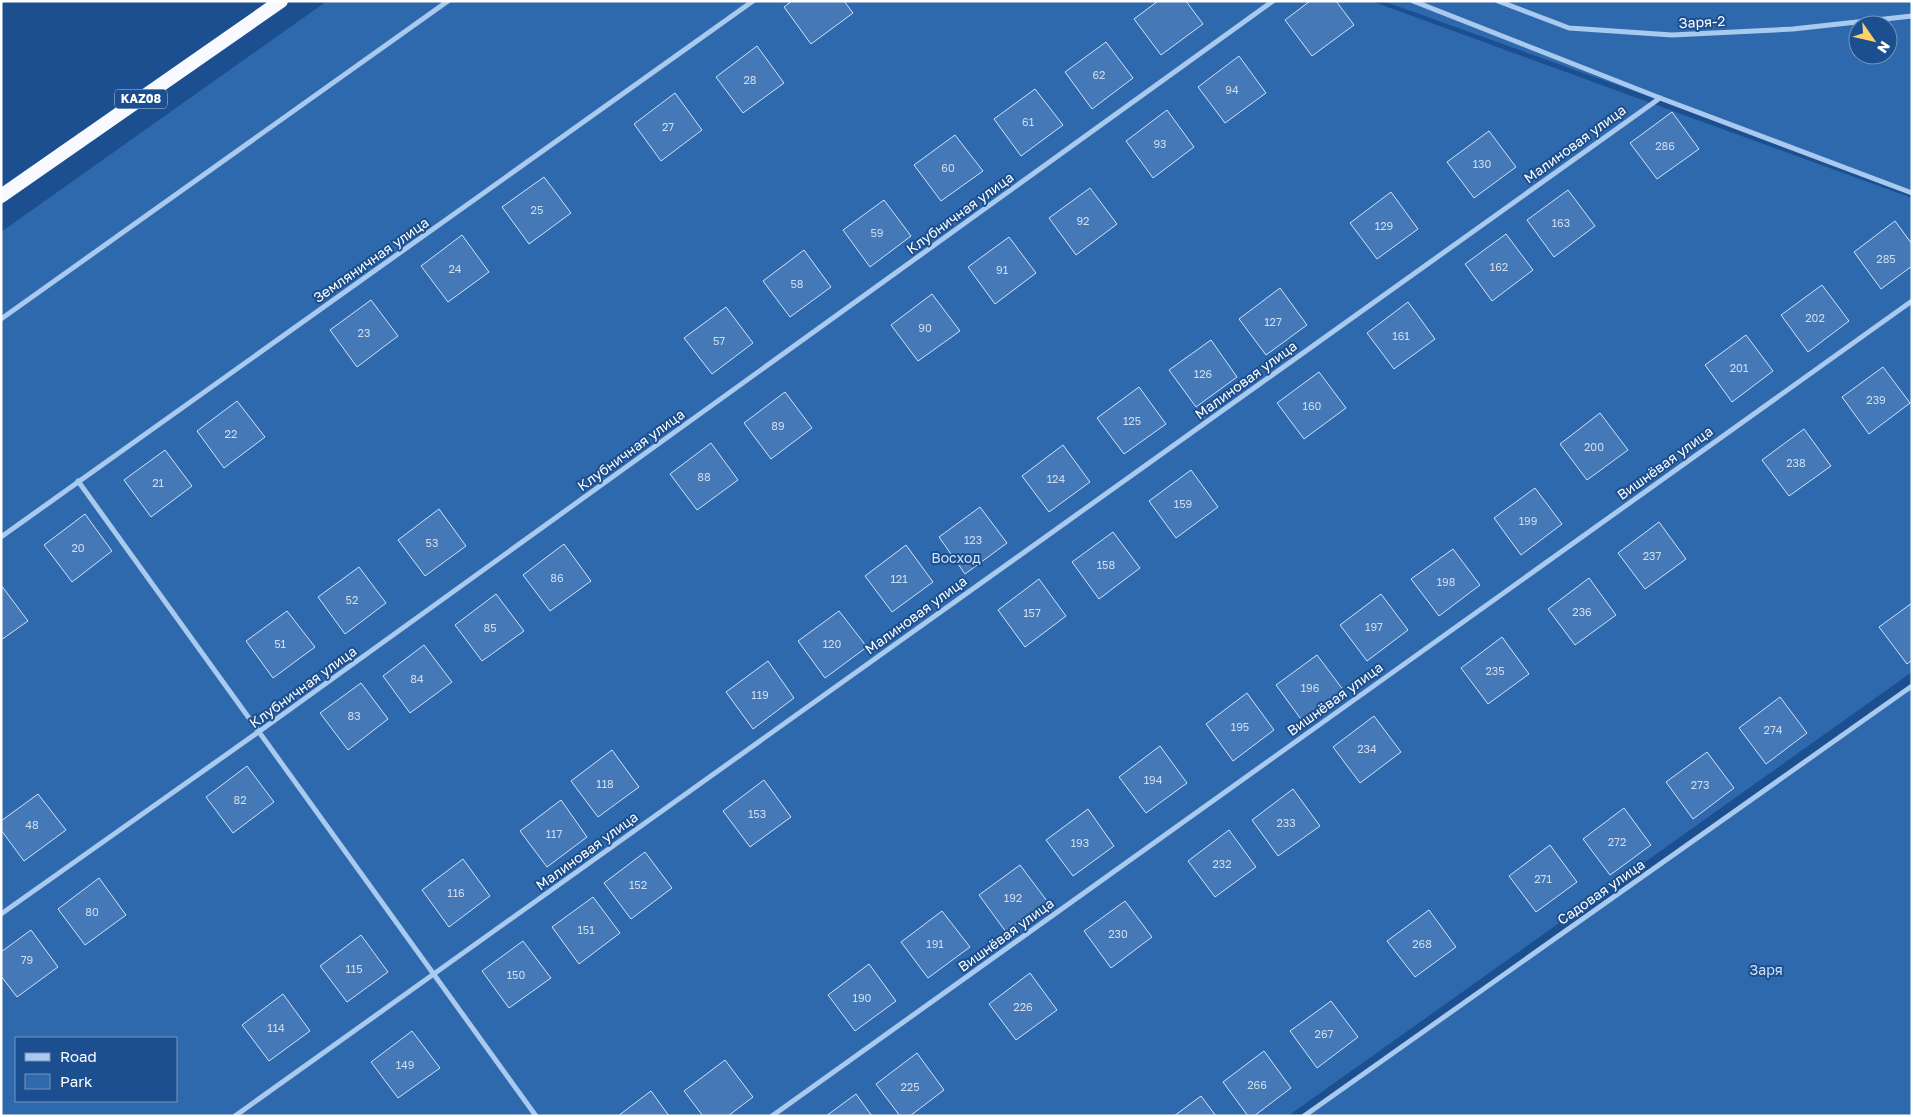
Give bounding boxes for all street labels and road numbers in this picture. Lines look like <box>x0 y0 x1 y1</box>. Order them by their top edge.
street label: Заря-2 <box>1678 12 1726 31</box>
road number: KAZ08 <box>115 90 167 108</box>
street label: Малиновая улица <box>1520 101 1629 186</box>
street label: Клубничная улица <box>903 168 1017 257</box>
street label: Земляничная улица <box>310 213 432 306</box>
street label: Малиновая улица <box>1191 337 1300 422</box>
street label: Клубничная улица <box>574 405 688 494</box>
street label: Вишнёвая улица <box>1613 422 1716 503</box>
street label: Малиновая улица <box>861 572 970 657</box>
street label: Клубничная улица <box>246 642 360 731</box>
street label: Вишнёвая улица <box>1283 658 1386 739</box>
street label: Малиновая улица <box>532 808 641 893</box>
street label: Садовая улица <box>1554 855 1648 928</box>
street label: Вишнёвая улица <box>954 894 1057 975</box>

